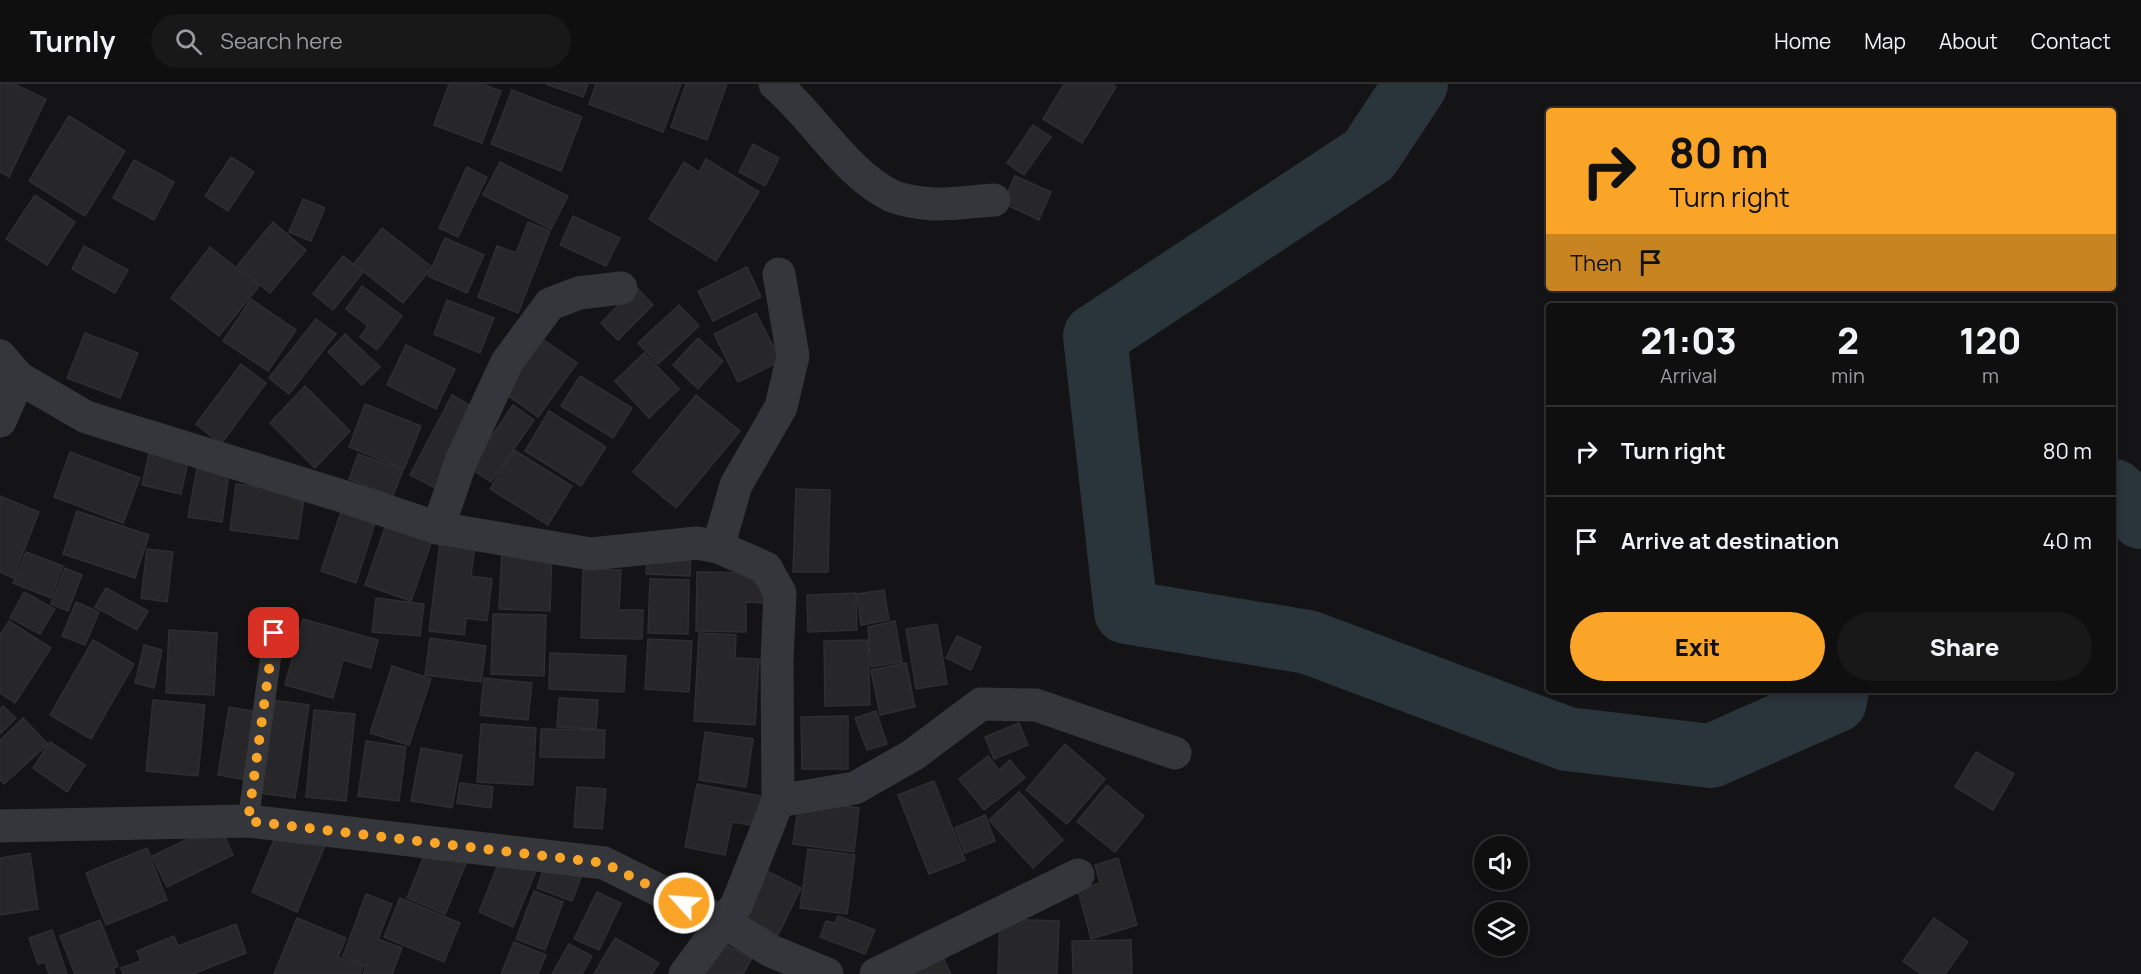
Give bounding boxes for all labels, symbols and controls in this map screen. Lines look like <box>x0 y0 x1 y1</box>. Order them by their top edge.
search box <box>151 14 571 68</box>
text: Turnly <box>30 22 115 60</box>
icon: search <box>172 25 205 58</box>
text: Search here <box>220 26 343 56</box>
text: Home <box>1774 27 1831 55</box>
text: Map <box>1864 27 1906 55</box>
text: About <box>1939 27 1998 55</box>
text: Contact <box>2031 27 2111 55</box>
text: 80 m <box>1669 123 1769 181</box>
icon: right <box>1570 132 1648 210</box>
text: Turn right <box>1669 178 1790 215</box>
icon: arrive <box>1634 246 1667 279</box>
text: Then <box>1570 248 1622 278</box>
text: 21:03 <box>1640 316 1737 365</box>
text: 2 <box>1837 316 1859 365</box>
text: 120 <box>1959 316 2022 365</box>
text: Arrival <box>1660 362 1717 389</box>
text: min <box>1831 362 1865 389</box>
text: m <box>1982 362 1999 389</box>
icon: right <box>1570 435 1603 468</box>
text: Turn right <box>1621 436 1726 466</box>
text: 80 m <box>2043 436 2092 466</box>
icon: arrive <box>1570 525 1603 558</box>
text: Arrive at destination <box>1621 526 1839 556</box>
text: 40 m <box>2043 526 2092 556</box>
pin <box>248 607 299 658</box>
button: Exit <box>1570 612 1825 681</box>
button: Share <box>1837 612 2092 681</box>
icon: arrive <box>257 616 290 649</box>
map controls <box>1474 836 1528 956</box>
button: sound <box>1474 836 1528 890</box>
position arrow <box>652 871 716 935</box>
button: layers <box>1474 902 1528 956</box>

